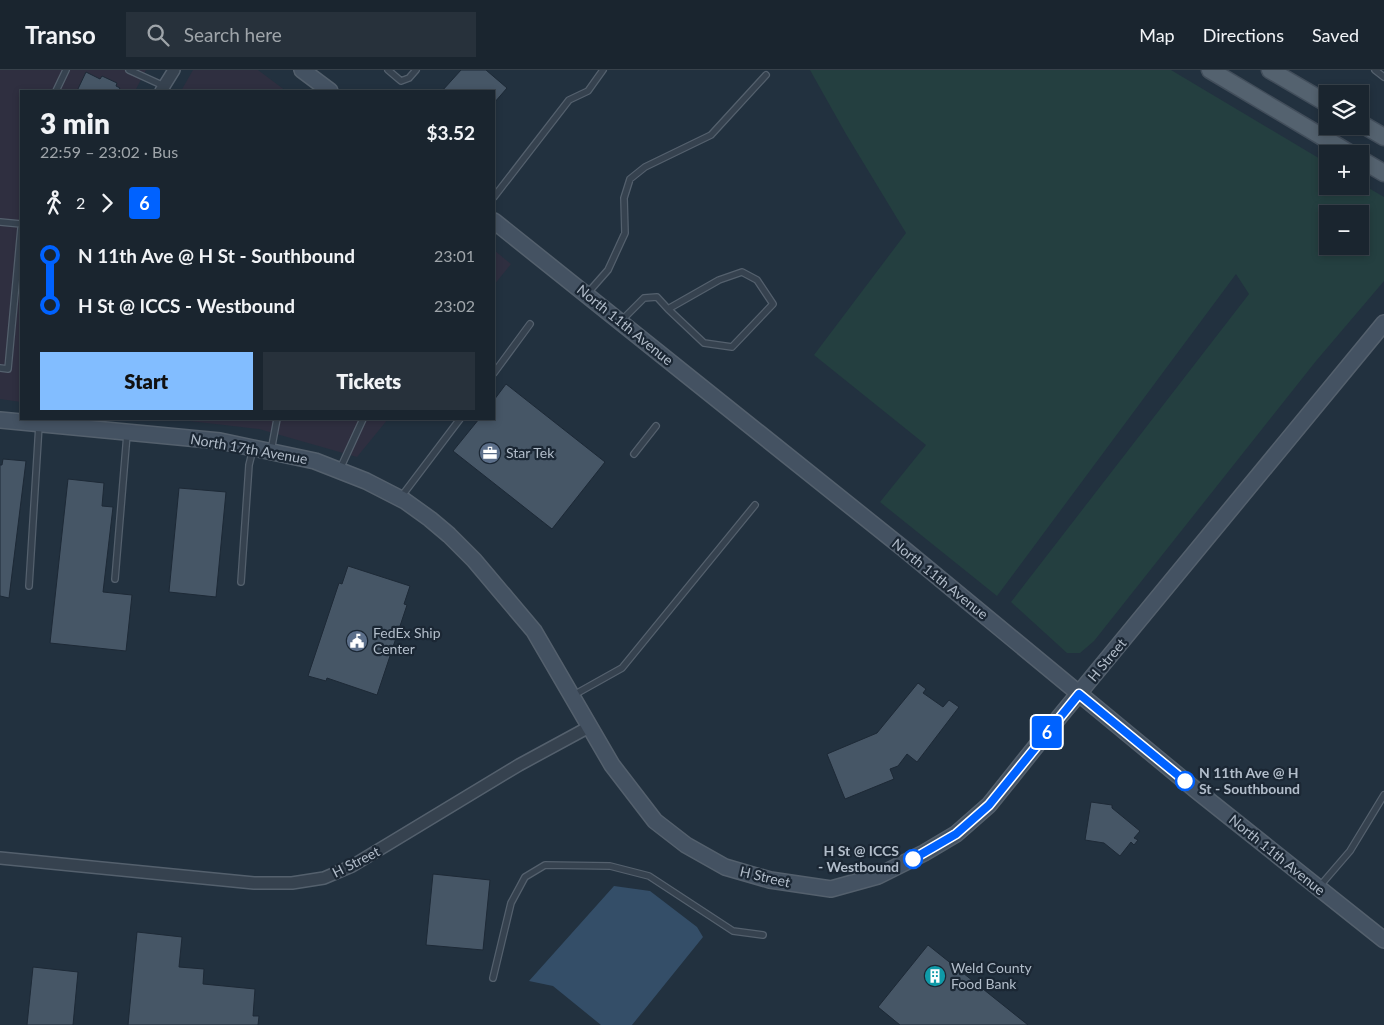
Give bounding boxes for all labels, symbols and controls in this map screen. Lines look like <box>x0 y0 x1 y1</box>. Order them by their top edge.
search box <box>126 12 476 57</box>
text: Transo <box>25 20 96 49</box>
icon: search <box>144 21 172 49</box>
text: Search here <box>184 23 282 46</box>
text: Map <box>1139 24 1175 46</box>
text: Directions <box>1203 24 1284 46</box>
text: Saved <box>1312 24 1359 46</box>
map controls <box>1319 85 1369 255</box>
button: layers <box>1319 85 1369 135</box>
text: 3 min <box>40 106 110 140</box>
text: $3.52 <box>426 121 475 144</box>
text: 22:59 – 23:02 · Bus <box>40 142 178 161</box>
button: + <box>1319 145 1369 195</box>
icon: walk <box>40 189 68 217</box>
icon: forward <box>93 189 121 217</box>
text: 6 <box>139 192 150 214</box>
text: 2 <box>76 193 85 212</box>
button: − <box>1319 205 1369 255</box>
text: N 11th Ave @ H St - Southbound <box>78 244 355 267</box>
text: 23:01 <box>434 246 475 265</box>
street label: North 11th Avenue <box>574 281 677 368</box>
text: H St @ ICCS - Westbound <box>78 294 295 317</box>
text: 23:02 <box>434 296 475 315</box>
button: Start <box>40 352 253 410</box>
button: Tickets <box>263 352 475 410</box>
street label: North 17th Avenue <box>189 430 309 467</box>
office icon: Star Tek <box>478 441 502 465</box>
place label: Star Tek <box>506 444 555 461</box>
street label: North 11th Avenue <box>889 535 992 622</box>
place label: FedEx Ship Center <box>373 624 441 657</box>
public building icon: FedEx Ship Center <box>345 629 369 653</box>
street label: H Street <box>1084 635 1130 685</box>
line badge: 6 <box>1031 716 1063 748</box>
text: 6 <box>1042 721 1052 743</box>
place label: N 11th Ave @ H St - Southbound <box>1199 764 1300 797</box>
marker: N 11th Ave @ H St - Southbound <box>1175 771 1195 791</box>
street label: North 11th Avenue <box>1226 811 1329 898</box>
street label: H Street <box>329 842 382 881</box>
place label: H St @ ICCS - Westbound <box>818 842 899 875</box>
marker: H St @ ICCS - Westbound <box>903 849 923 869</box>
street label: H Street <box>738 862 792 891</box>
place label: Weld County Food Bank <box>951 959 1033 992</box>
building icon: Weld County Food Bank <box>923 964 947 988</box>

